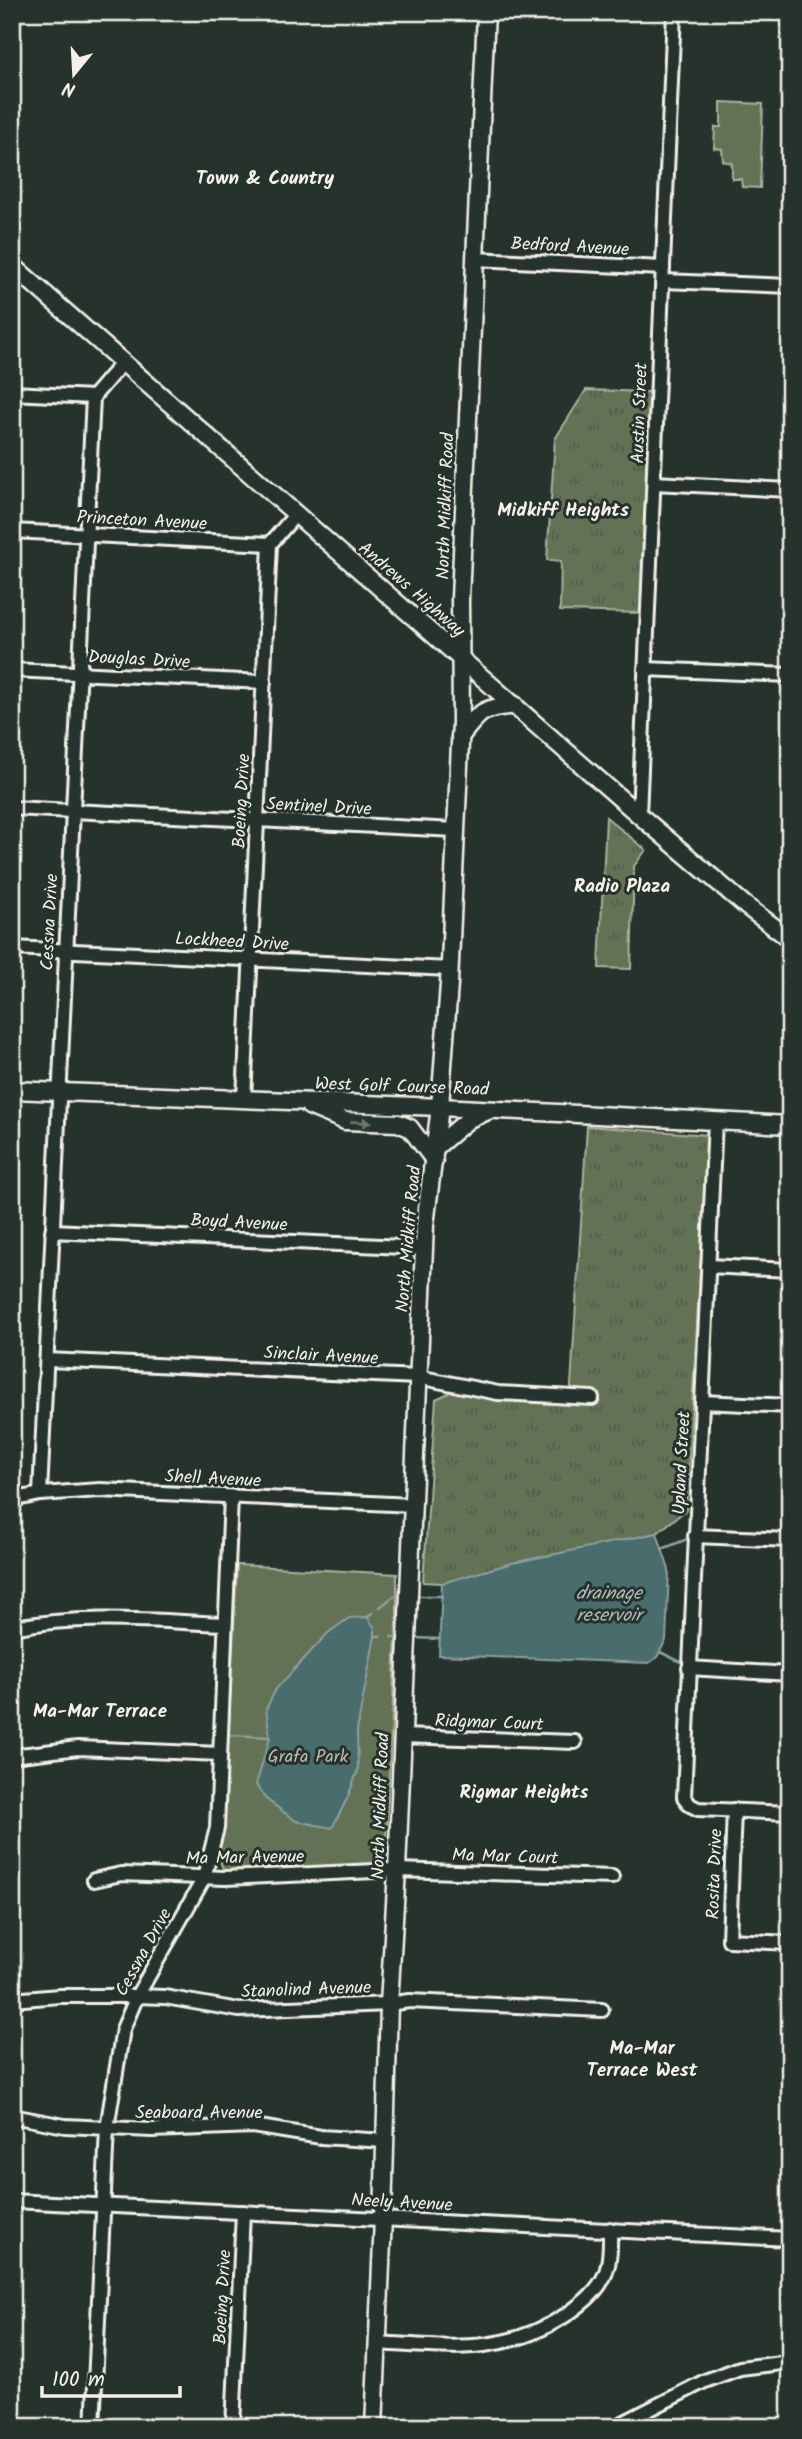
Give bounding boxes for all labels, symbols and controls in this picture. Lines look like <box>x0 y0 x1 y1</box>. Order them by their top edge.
north arrow <box>38 38 108 108</box>
text: N <box>59 72 80 104</box>
district label: Town & Country <box>196 164 334 194</box>
street label: Bedford Avenue <box>510 230 630 265</box>
street label: Austin Street <box>624 361 657 464</box>
street label: North Midkiff Road <box>429 431 464 580</box>
district label: Midkiff Heights <box>497 496 629 526</box>
street label: Princeton Avenue <box>76 504 208 539</box>
street label: Andrews Highway <box>351 535 472 645</box>
street label: Douglas Drive <box>87 643 191 678</box>
street label: Boeing Drive <box>226 753 259 849</box>
street label: Sentinel Drive <box>266 790 372 825</box>
district label: Radio Plaza <box>574 872 670 902</box>
street label: Cessna Drive <box>33 873 68 971</box>
street label: Lockheed Drive <box>174 925 290 960</box>
street label: West Golf Course Road <box>314 1070 491 1105</box>
one-way arrow <box>350 1116 372 1127</box>
street label: North Midkiff Road <box>389 1164 430 1314</box>
street label: Boyd Avenue <box>190 1206 288 1241</box>
street label: Sinclair Avenue <box>263 1339 379 1374</box>
street label: Upland Street <box>665 1410 700 1516</box>
street label: Shell Avenue <box>164 1462 262 1496</box>
water label: drainage reservoir <box>576 1579 645 1631</box>
district label: Ma-Mar Terrace <box>33 1697 167 1727</box>
street label: Ridgmar Court <box>434 1707 545 1740</box>
street label: North Midkiff Road <box>364 1731 399 1880</box>
park label: Grafa Park <box>268 1743 349 1772</box>
district label: Rigmar Heights <box>460 1778 589 1808</box>
street label: Rosita Drive <box>699 1828 732 1920</box>
street label: Ma Mar Court <box>451 1841 560 1874</box>
street label: Ma Mar Avenue <box>185 1843 305 1874</box>
street label: Cessna Drive <box>108 1903 181 2002</box>
street label: Stanolind Avenue <box>240 1974 372 2007</box>
district label: Ma-Mar Terrace West <box>587 2034 698 2086</box>
street label: Seaboard Avenue <box>135 2099 263 2128</box>
street label: Neely Avenue <box>351 2186 453 2221</box>
street label: Boeing Drive <box>207 2249 240 2345</box>
scale bar <box>42 2355 180 2399</box>
text: 100 m <box>52 2364 105 2397</box>

